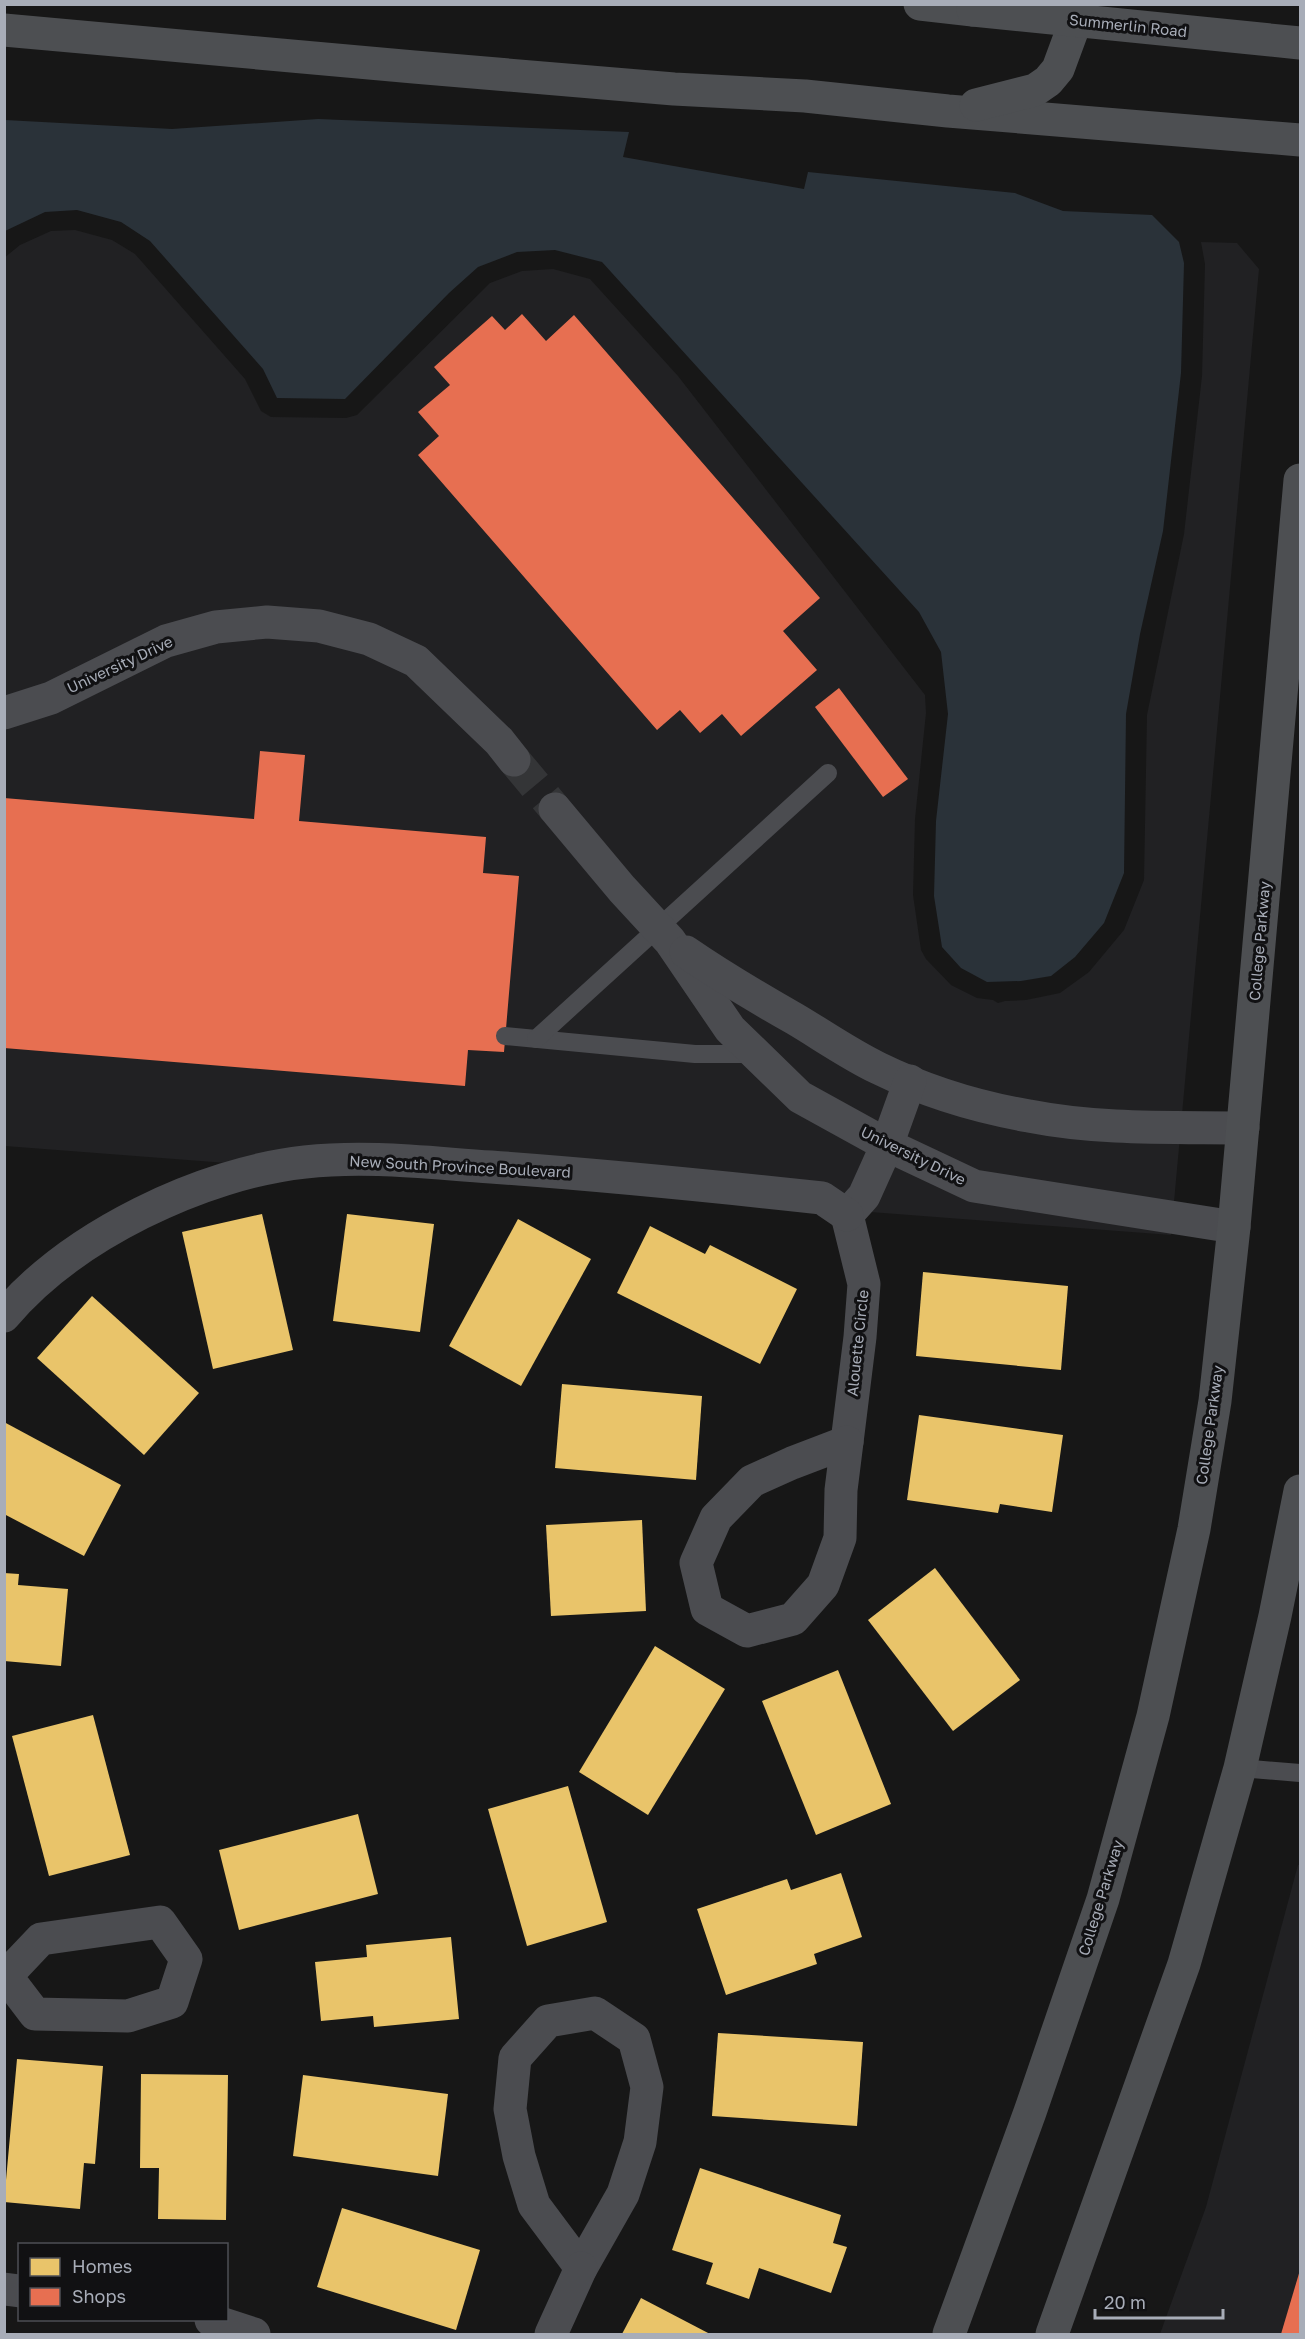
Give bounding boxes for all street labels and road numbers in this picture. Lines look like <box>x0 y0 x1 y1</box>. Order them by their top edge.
street label: Summerlin Road <box>1068 10 1188 40</box>
street label: University Drive <box>64 632 176 696</box>
street label: College Parkway <box>1245 880 1273 1002</box>
street label: University Drive <box>858 1122 969 1188</box>
street label: New South Province Boulevard <box>349 1151 571 1181</box>
street label: Alouette Circle <box>842 1288 872 1397</box>
street label: College Parkway <box>1192 1364 1226 1486</box>
street label: College Parkway <box>1074 1837 1126 1958</box>

